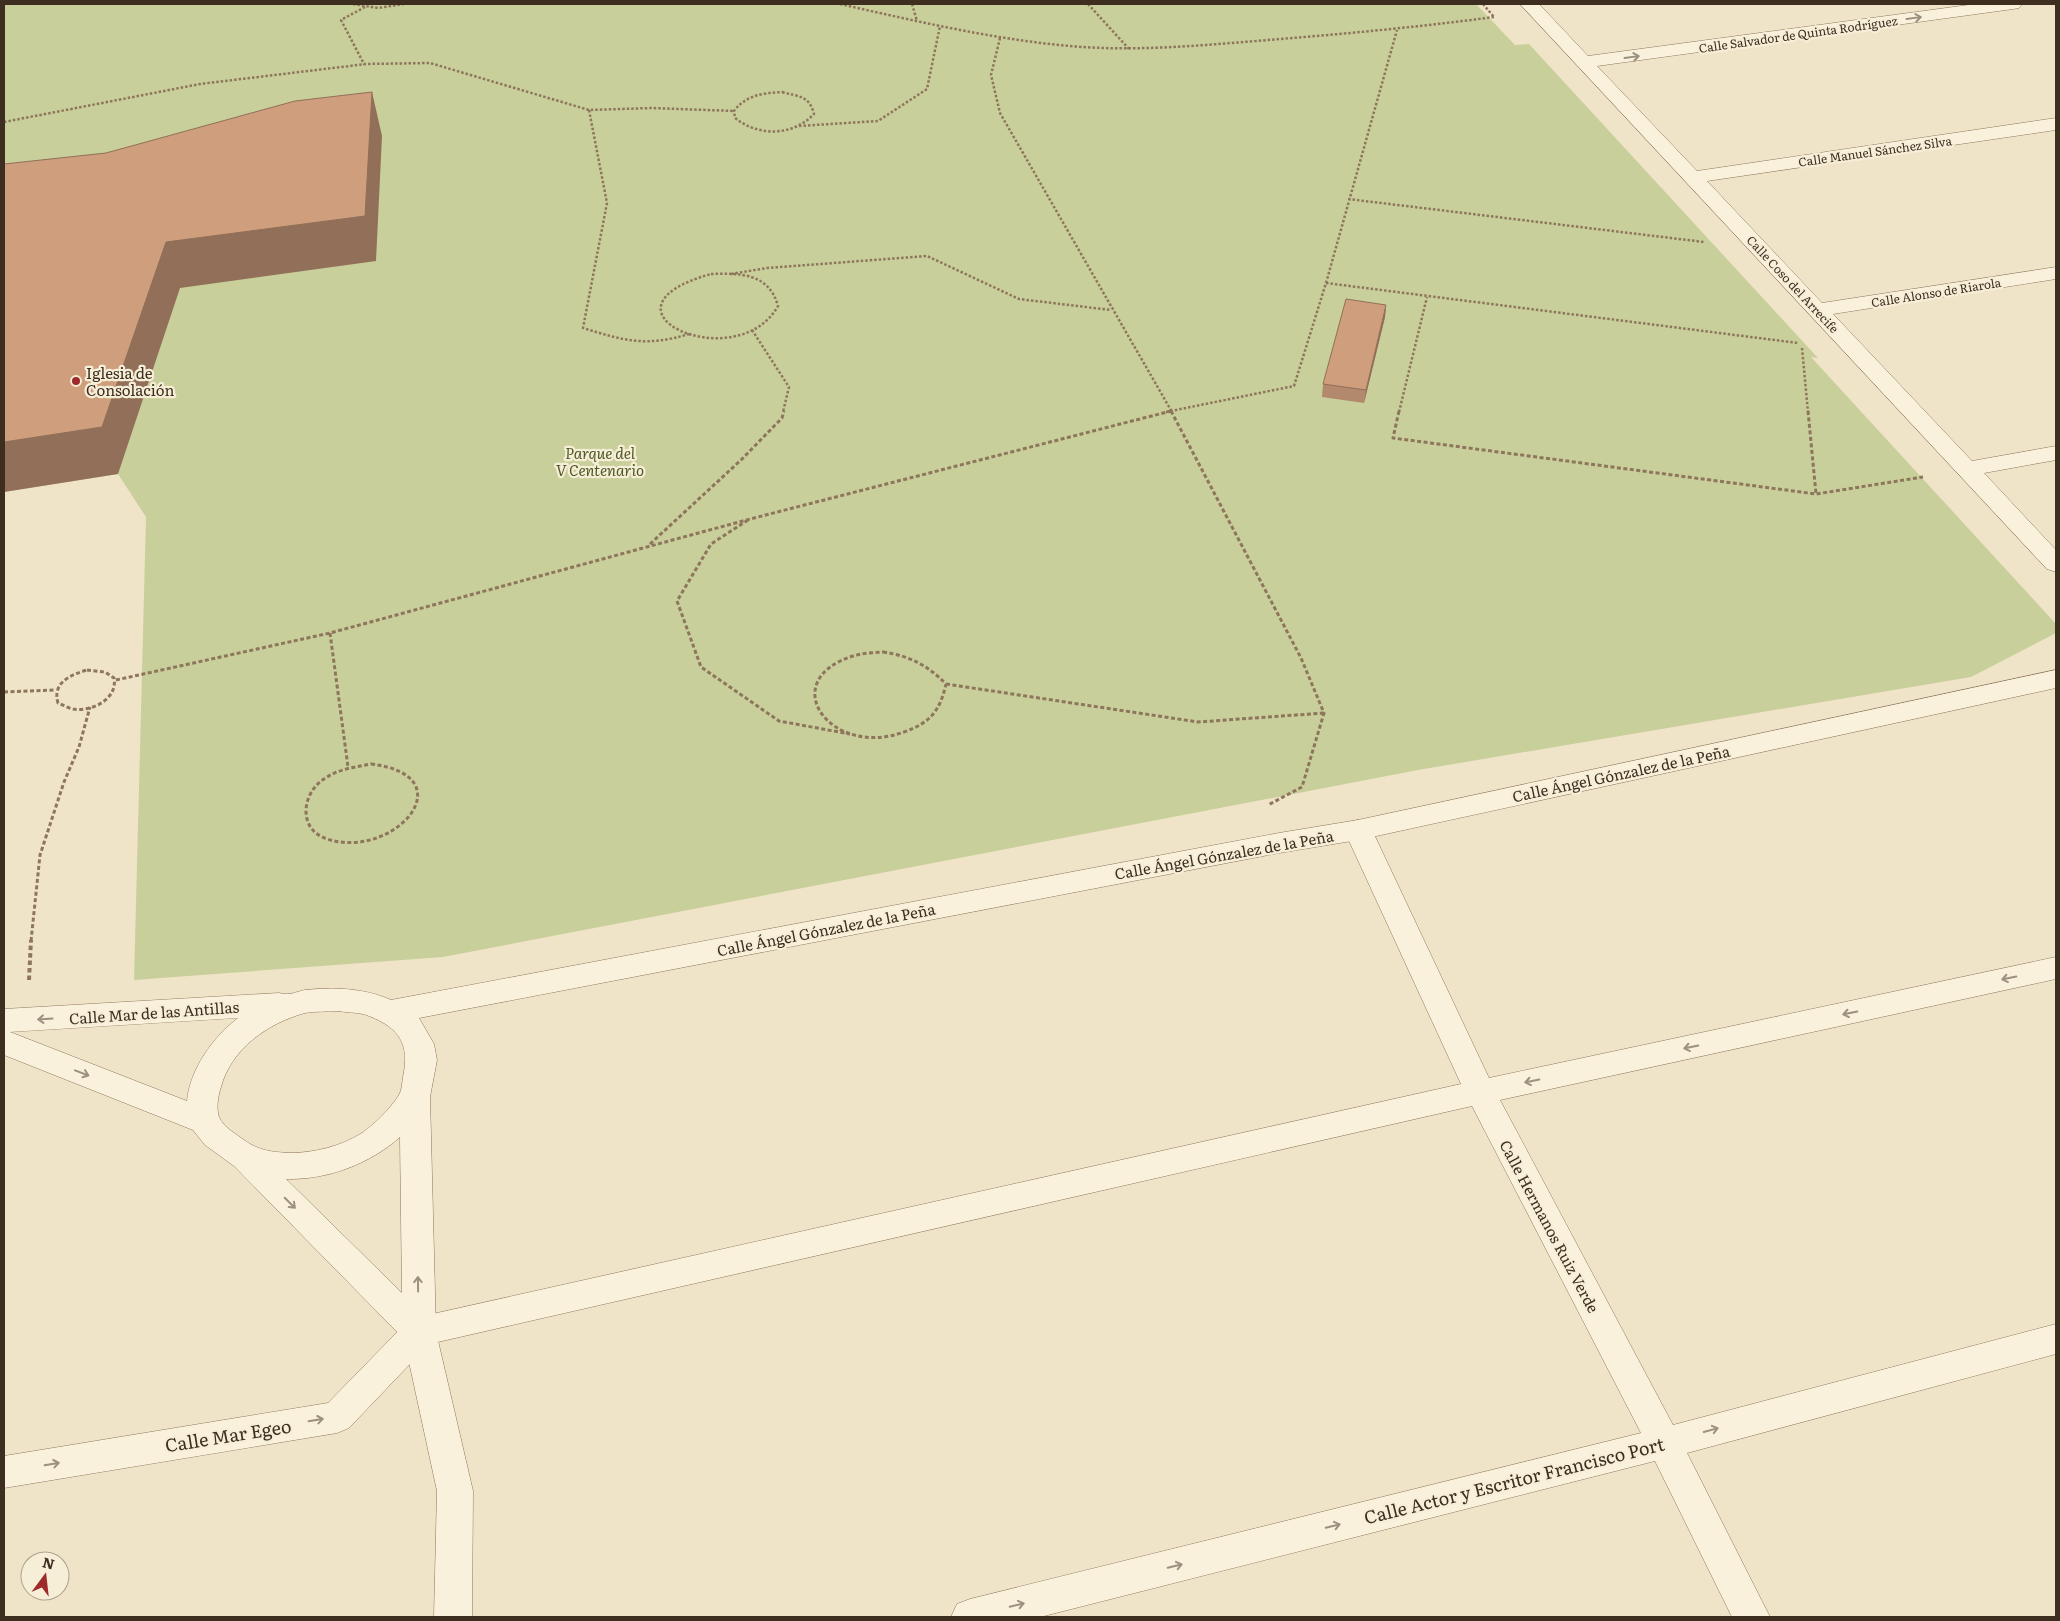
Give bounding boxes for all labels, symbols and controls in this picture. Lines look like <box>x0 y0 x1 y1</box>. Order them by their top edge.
street label: Calle Salvador de Quinta Rodríguez <box>1698 11 1899 57</box>
one-way arrow <box>1906 13 1922 23</box>
one-way arrow <box>1624 51 1640 61</box>
street label: Calle Manuel Sánchez Silva <box>1797 131 1953 171</box>
street label: Calle Coso del Arrecife <box>1743 231 1843 337</box>
street label: Calle Alonso de Riarola <box>1870 273 2003 311</box>
place label: Iglesia de Consolación <box>86 361 174 401</box>
marker: Iglesia de Consolación <box>70 375 82 387</box>
park label: Parque del V Centenario <box>556 441 644 481</box>
street label: Calle Ángel Gónzalez de la Peña <box>1510 738 1733 807</box>
street label: Calle Ángel Gónzalez de la Peña <box>1113 823 1336 885</box>
street label: Calle Ángel Gónzalez de la Peña <box>715 896 938 961</box>
one-way arrow <box>2001 974 2017 983</box>
street label: Calle Mar de las Antillas <box>68 995 240 1029</box>
one-way arrow <box>1842 1008 1858 1018</box>
one-way arrow <box>37 1014 53 1023</box>
one-way arrow <box>1683 1043 1699 1052</box>
one-way arrow <box>74 1069 89 1078</box>
one-way arrow <box>1525 1077 1541 1086</box>
street label: Calle Hermanos Ruiz Verde <box>1495 1135 1606 1317</box>
one-way arrow <box>284 1197 296 1209</box>
one-way arrow <box>413 1276 423 1292</box>
street label: Calle Mar Egeo <box>163 1412 293 1458</box>
one-way arrow <box>307 1415 323 1425</box>
one-way arrow <box>1702 1425 1718 1435</box>
street label: Calle Actor y Escritor Francisco Port <box>1361 1429 1668 1530</box>
one-way arrow <box>43 1458 59 1468</box>
one-way arrow <box>1324 1521 1340 1530</box>
north arrow <box>20 1551 70 1601</box>
text: N <box>40 1551 57 1574</box>
one-way arrow <box>1167 1561 1183 1570</box>
one-way arrow <box>1009 1600 1025 1609</box>

